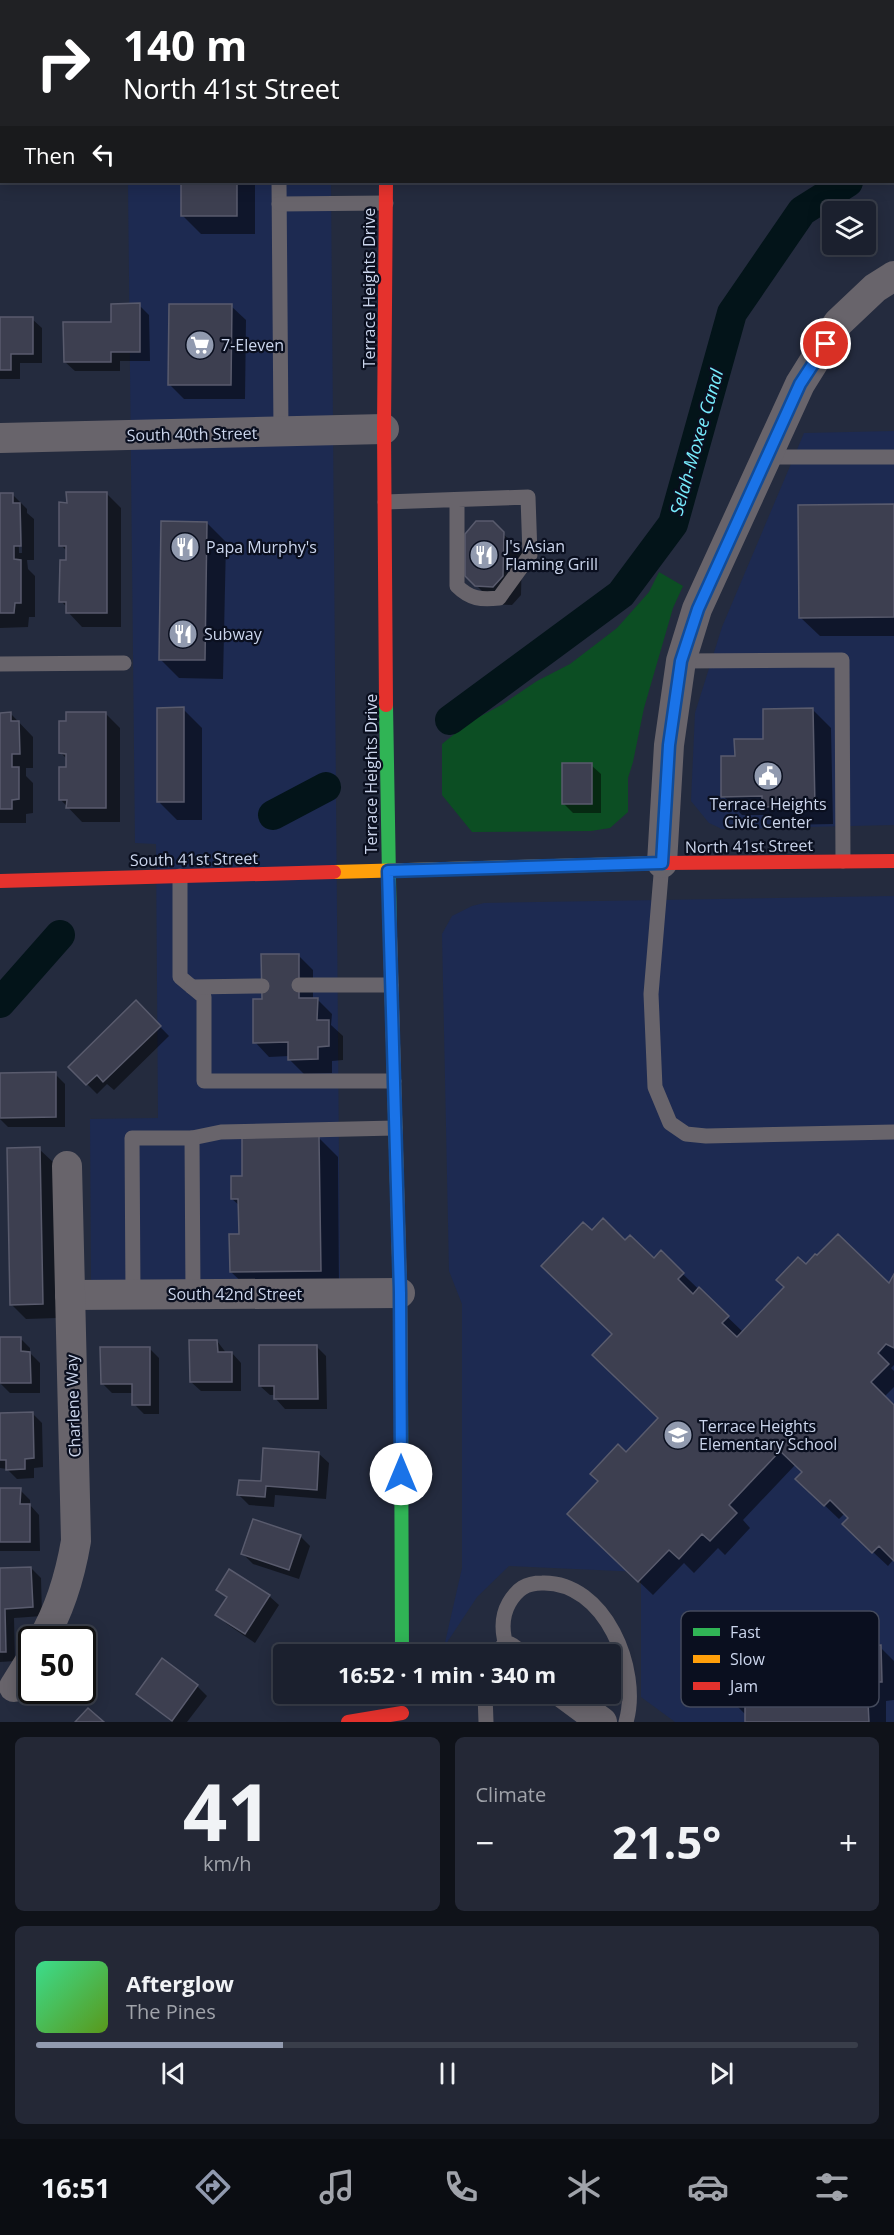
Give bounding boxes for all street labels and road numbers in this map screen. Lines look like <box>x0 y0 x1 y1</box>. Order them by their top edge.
street label: Terrace Heights Drive <box>358 208 380 368</box>
street label: South 40th Street <box>127 422 258 446</box>
street label: Terrace Heights Drive <box>360 694 382 854</box>
street label: North 41st Street <box>685 834 814 858</box>
street label: South 41st Street <box>130 847 259 871</box>
street label: South 42nd Street <box>168 1283 303 1305</box>
street label: Charlene Way <box>60 1353 86 1458</box>

